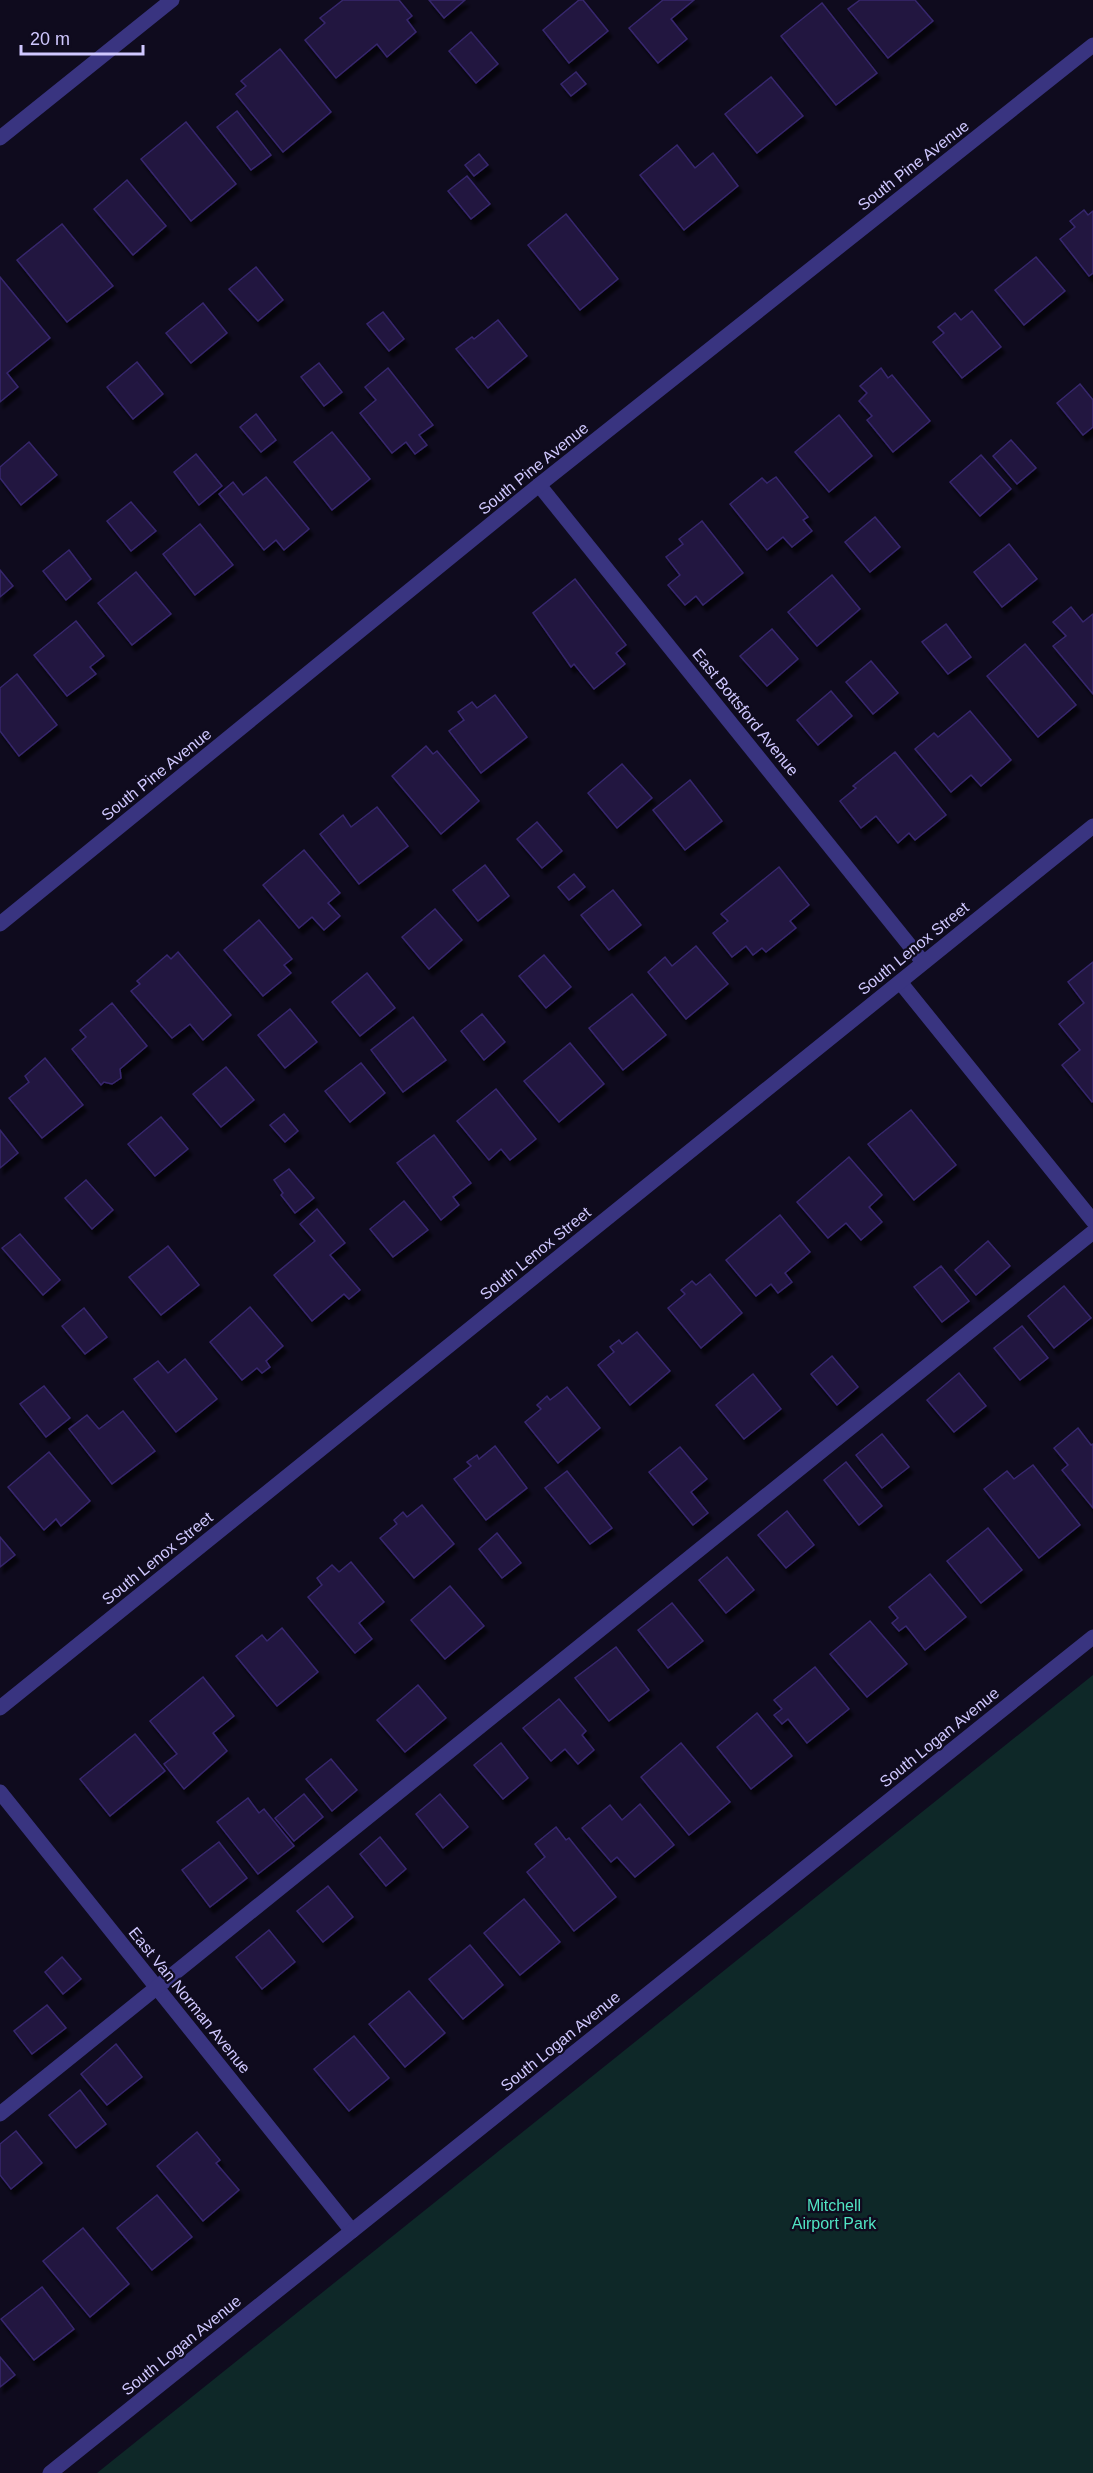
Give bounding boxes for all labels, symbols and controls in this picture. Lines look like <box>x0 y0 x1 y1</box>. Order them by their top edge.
scale bar <box>21 18 142 56</box>
text: 20 m <box>30 29 70 49</box>
street label: South Pine Avenue <box>855 117 972 214</box>
street label: South Pine Avenue <box>475 419 592 518</box>
street label: East Bottsford Avenue <box>689 646 802 779</box>
street label: South Pine Avenue <box>98 725 215 824</box>
street label: South Lenox Street <box>855 898 972 998</box>
street label: South Lenox Street <box>477 1203 594 1303</box>
street label: South Lenox Street <box>99 1508 216 1608</box>
street label: South Logan Avenue <box>876 1684 1002 1791</box>
street label: East Van Norman Avenue <box>126 1924 254 2077</box>
street label: South Logan Avenue <box>497 1988 623 2095</box>
park label: Mitchell Airport Park <box>792 2197 877 2232</box>
street label: South Logan Avenue <box>118 2292 244 2399</box>

